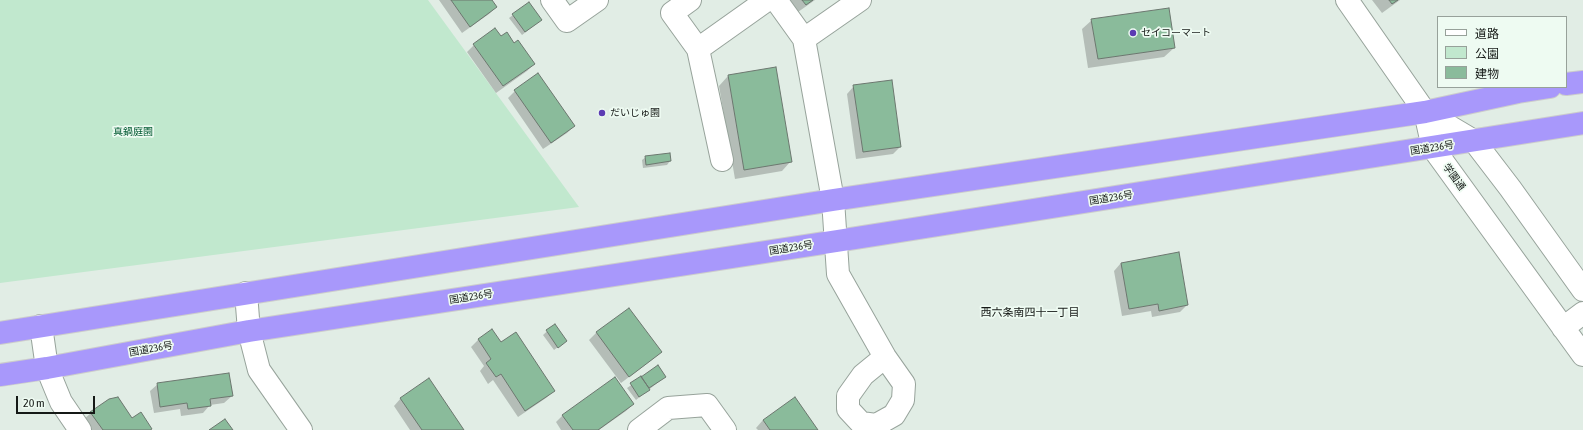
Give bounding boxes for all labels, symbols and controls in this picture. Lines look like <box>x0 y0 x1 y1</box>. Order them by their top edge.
legend <box>1437 16 1567 88</box>
place label: セイコーマート <box>1141 27 1211 39</box>
text: 道路 <box>1475 27 1499 41</box>
marker: セイコーマート <box>1128 28 1138 38</box>
text: 公園 <box>1475 47 1499 61</box>
text: 建物 <box>1475 67 1499 81</box>
place label: だいじゅ園 <box>610 107 660 119</box>
marker: だいじゅ園 <box>597 108 607 118</box>
park label: 真鍋庭園 <box>113 126 153 138</box>
street label: 国道236号 <box>1409 139 1455 157</box>
street label: 学園通 <box>1440 161 1468 193</box>
street label: 国道236号 <box>1088 189 1134 207</box>
street label: 国道236号 <box>768 239 814 257</box>
street label: 国道236号 <box>448 288 494 306</box>
district label: 西六条南四十一丁目 <box>981 306 1079 320</box>
street label: 国道236号 <box>128 339 174 359</box>
scale bar <box>18 388 97 414</box>
text: 20 m <box>23 396 45 410</box>

